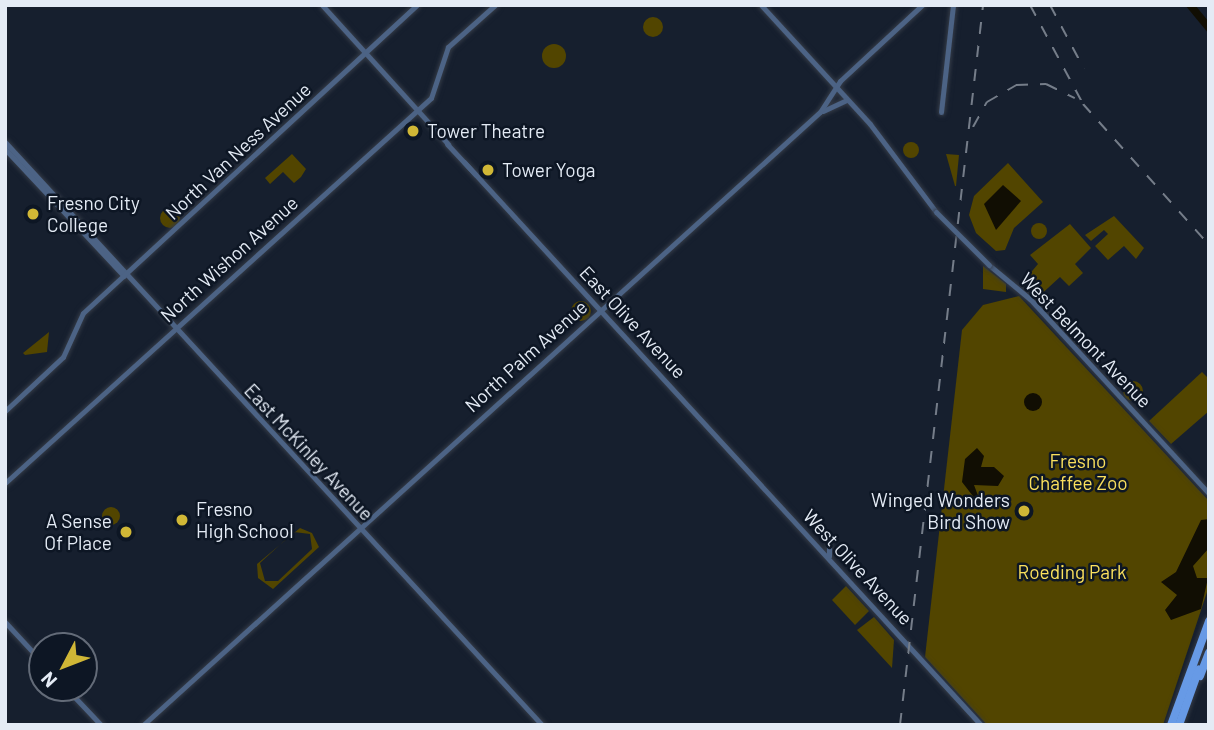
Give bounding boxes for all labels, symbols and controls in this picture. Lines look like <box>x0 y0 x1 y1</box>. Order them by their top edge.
street label: North Van Ness Avenue <box>161 78 315 224</box>
place label: Tower Theatre <box>427 120 545 142</box>
marker: Tower Theatre <box>405 123 421 139</box>
place label: Tower Yoga <box>502 159 595 181</box>
marker: Tower Yoga <box>480 162 496 178</box>
street label: North Wishon Avenue <box>156 191 302 327</box>
place label: Fresno City College <box>47 192 140 236</box>
marker: Fresno City College <box>25 206 41 222</box>
street label: East Olive Avenue <box>575 261 691 383</box>
street label: West Belmont Avenue <box>1016 268 1156 412</box>
street label: North Palm Avenue <box>460 295 592 417</box>
street label: East McKinley Avenue <box>240 379 378 525</box>
park label: Fresno Chaffee Zoo <box>1028 450 1128 494</box>
place label: Winged Wonders Bird Show <box>871 489 1010 533</box>
place label: Fresno High School <box>196 498 294 542</box>
marker: Winged Wonders Bird Show <box>1016 503 1032 519</box>
street label: West Olive Avenue <box>799 505 917 629</box>
place label: A Sense Of Place <box>44 510 112 554</box>
marker: Fresno High School <box>174 512 190 528</box>
marker: A Sense Of Place <box>118 524 134 540</box>
park label: Roeding Park <box>1018 561 1126 583</box>
north arrow <box>28 632 98 702</box>
text: N <box>36 668 61 692</box>

